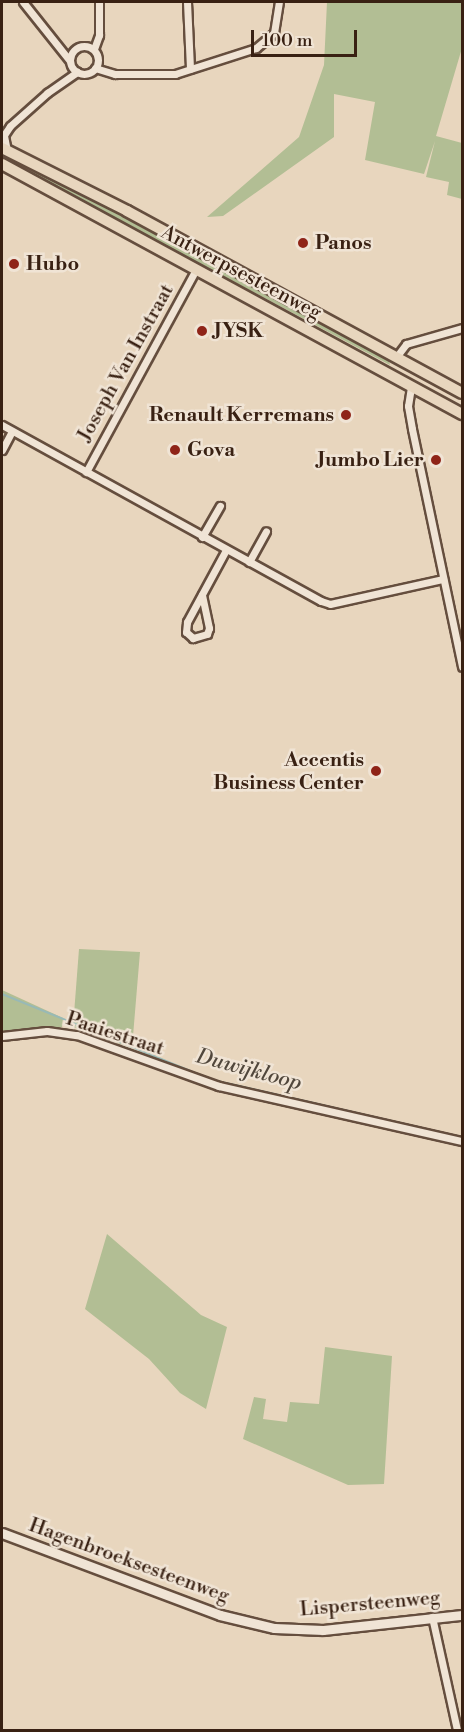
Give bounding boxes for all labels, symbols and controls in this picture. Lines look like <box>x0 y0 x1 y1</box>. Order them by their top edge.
scale bar <box>254 18 360 56</box>
text: 100 m <box>262 29 313 52</box>
street label: Antwerpsesteenweg <box>157 221 325 325</box>
place label: Panos <box>315 231 372 255</box>
marker: Panos <box>296 236 310 250</box>
place label: Hubo <box>26 252 79 276</box>
marker: Hubo <box>7 257 21 271</box>
street label: Joseph Van Instraat <box>73 280 179 446</box>
place label: JYSK <box>214 319 263 343</box>
marker: JYSK <box>195 324 209 338</box>
place label: Renault Kerremans <box>149 403 334 427</box>
marker: Renault Kerremans <box>339 408 353 422</box>
place label: Gova <box>187 438 235 462</box>
marker: Gova <box>168 443 182 457</box>
place label: Jumbo Lier <box>317 448 424 472</box>
marker: Jumbo Lier <box>429 453 443 467</box>
place label: Accentis Business Center <box>213 748 364 795</box>
marker: Accentis Business Center <box>369 764 383 778</box>
street label: Paaiestraat <box>63 1007 167 1061</box>
water label: Duwijkloop <box>193 1044 305 1096</box>
street label: Hagenbroeksesteenweg <box>25 1514 233 1608</box>
street label: Lispersteenweg <box>299 1586 441 1622</box>

